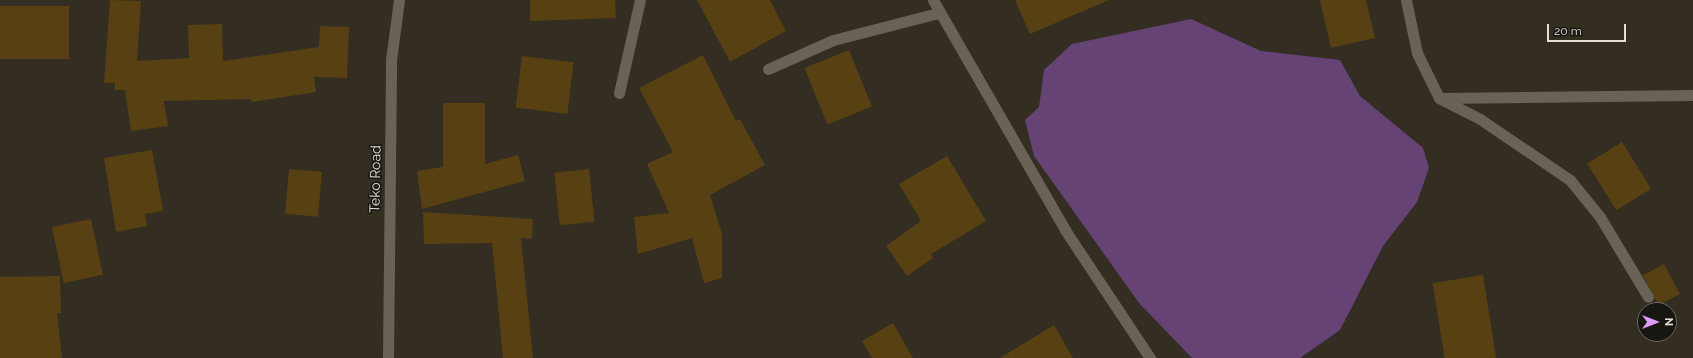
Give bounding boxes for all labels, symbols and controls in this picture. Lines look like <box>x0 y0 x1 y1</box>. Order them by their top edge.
scale bar <box>1549 16 1628 42</box>
text: 20 m <box>1554 24 1582 38</box>
street label: Teko Road <box>366 145 384 213</box>
north arrow <box>1637 302 1677 342</box>
text: N <box>1662 318 1675 326</box>

